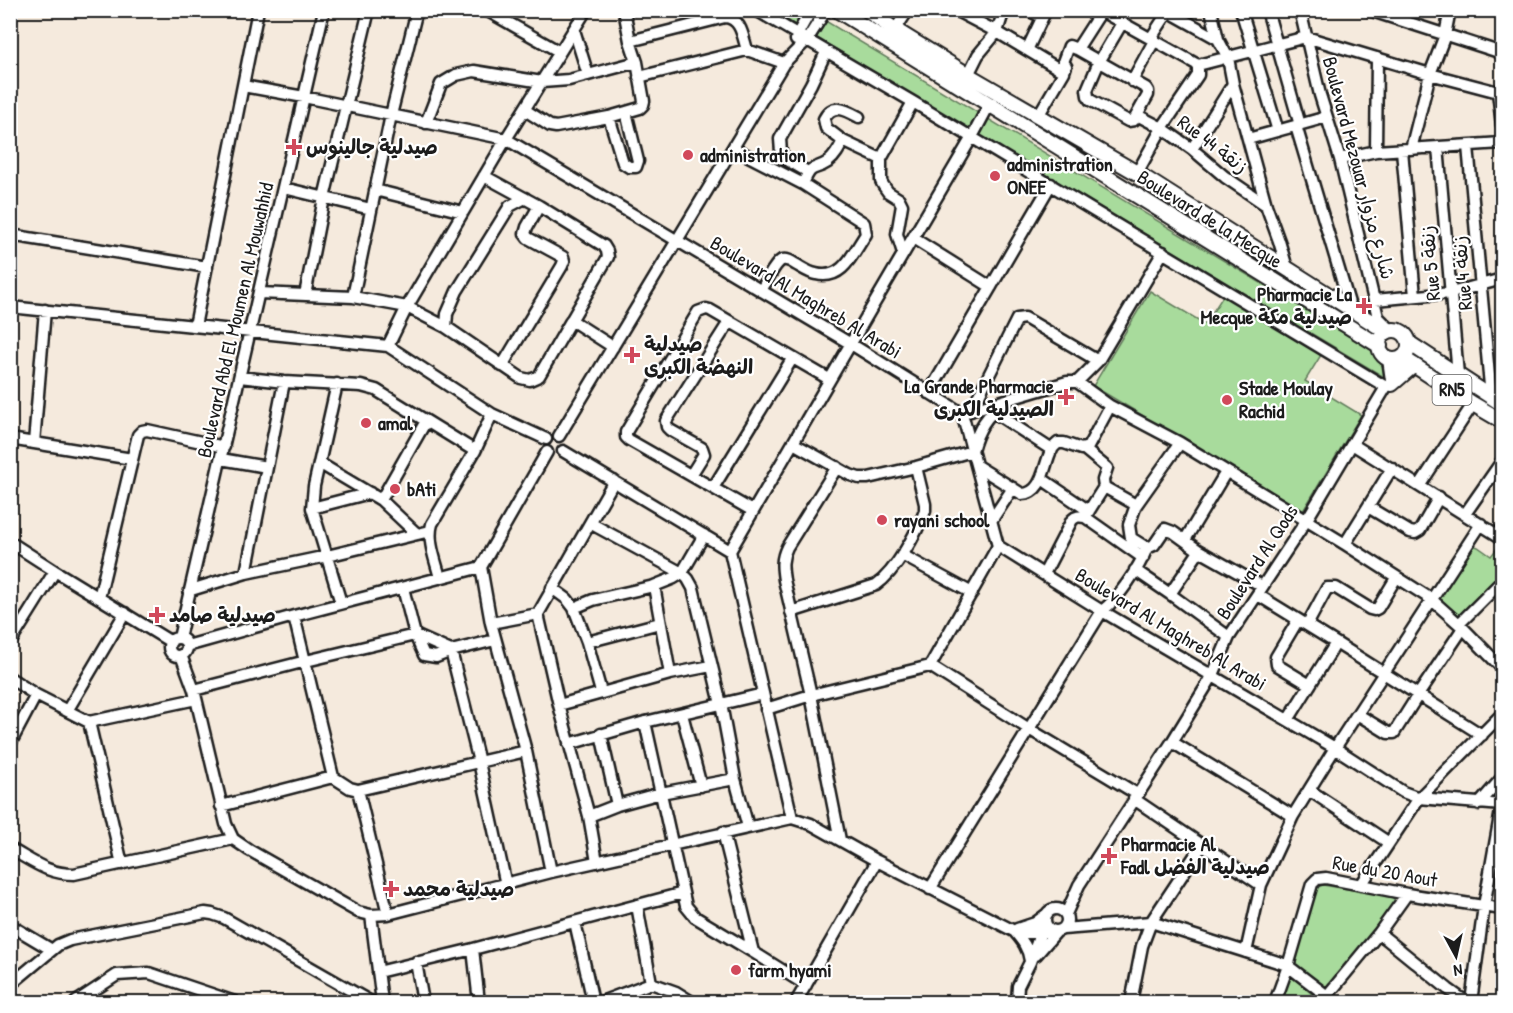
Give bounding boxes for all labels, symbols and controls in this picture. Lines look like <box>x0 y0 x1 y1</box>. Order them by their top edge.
street label: Boulevard Mezouar شارع مزوار <box>1316 53 1402 283</box>
street label: Rue 44 زنقة <box>1172 108 1254 179</box>
place label: صيدلية جالينوس <box>306 133 438 160</box>
marker: صيدلية جالينوس <box>287 140 301 154</box>
place label: administration <box>700 141 806 168</box>
marker: administration <box>681 148 695 162</box>
place label: administration ONEE <box>1007 150 1113 200</box>
street label: Boulevard de la Mecque <box>1133 163 1288 274</box>
marker: administration ONEE <box>988 169 1002 183</box>
street label: Boulevard Abd El Moumen Al Mouwahhid <box>190 179 279 460</box>
street label: Rue 5 زنقة <box>1413 224 1446 302</box>
street label: Boulevard Al Maghreb Al Arabi <box>706 229 907 364</box>
street label: Rue 4 زنقة <box>1445 235 1478 311</box>
place label: Pharmacie La Mecque صيدلية مكة <box>1201 280 1352 331</box>
marker: Pharmacie La Mecque صيدلية مكة <box>1357 299 1371 313</box>
place label: صيدلية النهضة الكبرى <box>644 330 753 380</box>
marker: صيدلية النهضة الكبرى <box>625 348 639 362</box>
place label: La Grande Pharmacie الصيدلية الكبرى <box>904 372 1054 422</box>
place label: Stade Moulay Rachid <box>1239 374 1333 424</box>
road number: RN5 <box>1432 375 1472 405</box>
marker: La Grande Pharmacie الصيدلية الكبرى <box>1059 390 1073 404</box>
marker: Stade Moulay Rachid <box>1220 393 1234 407</box>
place label: amal <box>378 409 413 436</box>
marker: amal <box>359 416 373 430</box>
place label: bAti <box>407 475 436 502</box>
marker: bAti <box>388 482 402 496</box>
street label: Boulevard Al Qods <box>1209 499 1304 624</box>
place label: rayani school <box>894 506 990 534</box>
marker: rayani school <box>875 513 889 527</box>
street label: Boulevard Al Maghreb Al Arabi <box>1071 561 1272 696</box>
place label: صيدلية صامد <box>169 601 276 628</box>
marker: صيدلية صامد <box>150 608 164 622</box>
place label: Pharmacie Al Fadl صيدلية الفضل <box>1120 830 1270 880</box>
street label: Rue du 20 Aout <box>1331 848 1441 893</box>
marker: Pharmacie Al Fadl صيدلية الفضل <box>1102 849 1116 863</box>
place label: صيدلية محمد <box>403 875 514 902</box>
marker: صيدلية محمد <box>384 882 398 896</box>
north arrow <box>1426 926 1486 986</box>
place label: farm hyami <box>748 956 832 984</box>
text: N <box>1452 959 1464 982</box>
marker: farm hyami <box>729 963 743 977</box>

